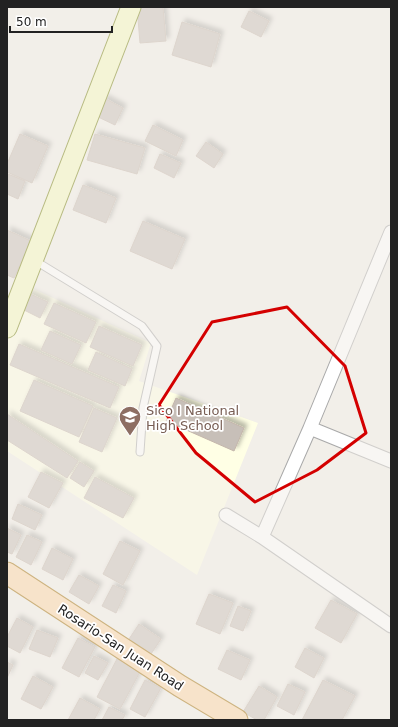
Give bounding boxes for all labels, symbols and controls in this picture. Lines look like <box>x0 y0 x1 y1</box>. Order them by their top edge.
scale bar <box>10 8 112 34</box>
text: 50 m <box>16 15 47 29</box>
place label: Sico Ⅰ National High School <box>146 403 239 433</box>
school or university icon: Sico Ⅰ National High School <box>117 404 143 437</box>
street label: Rosario-San Juan Road <box>55 601 186 694</box>

